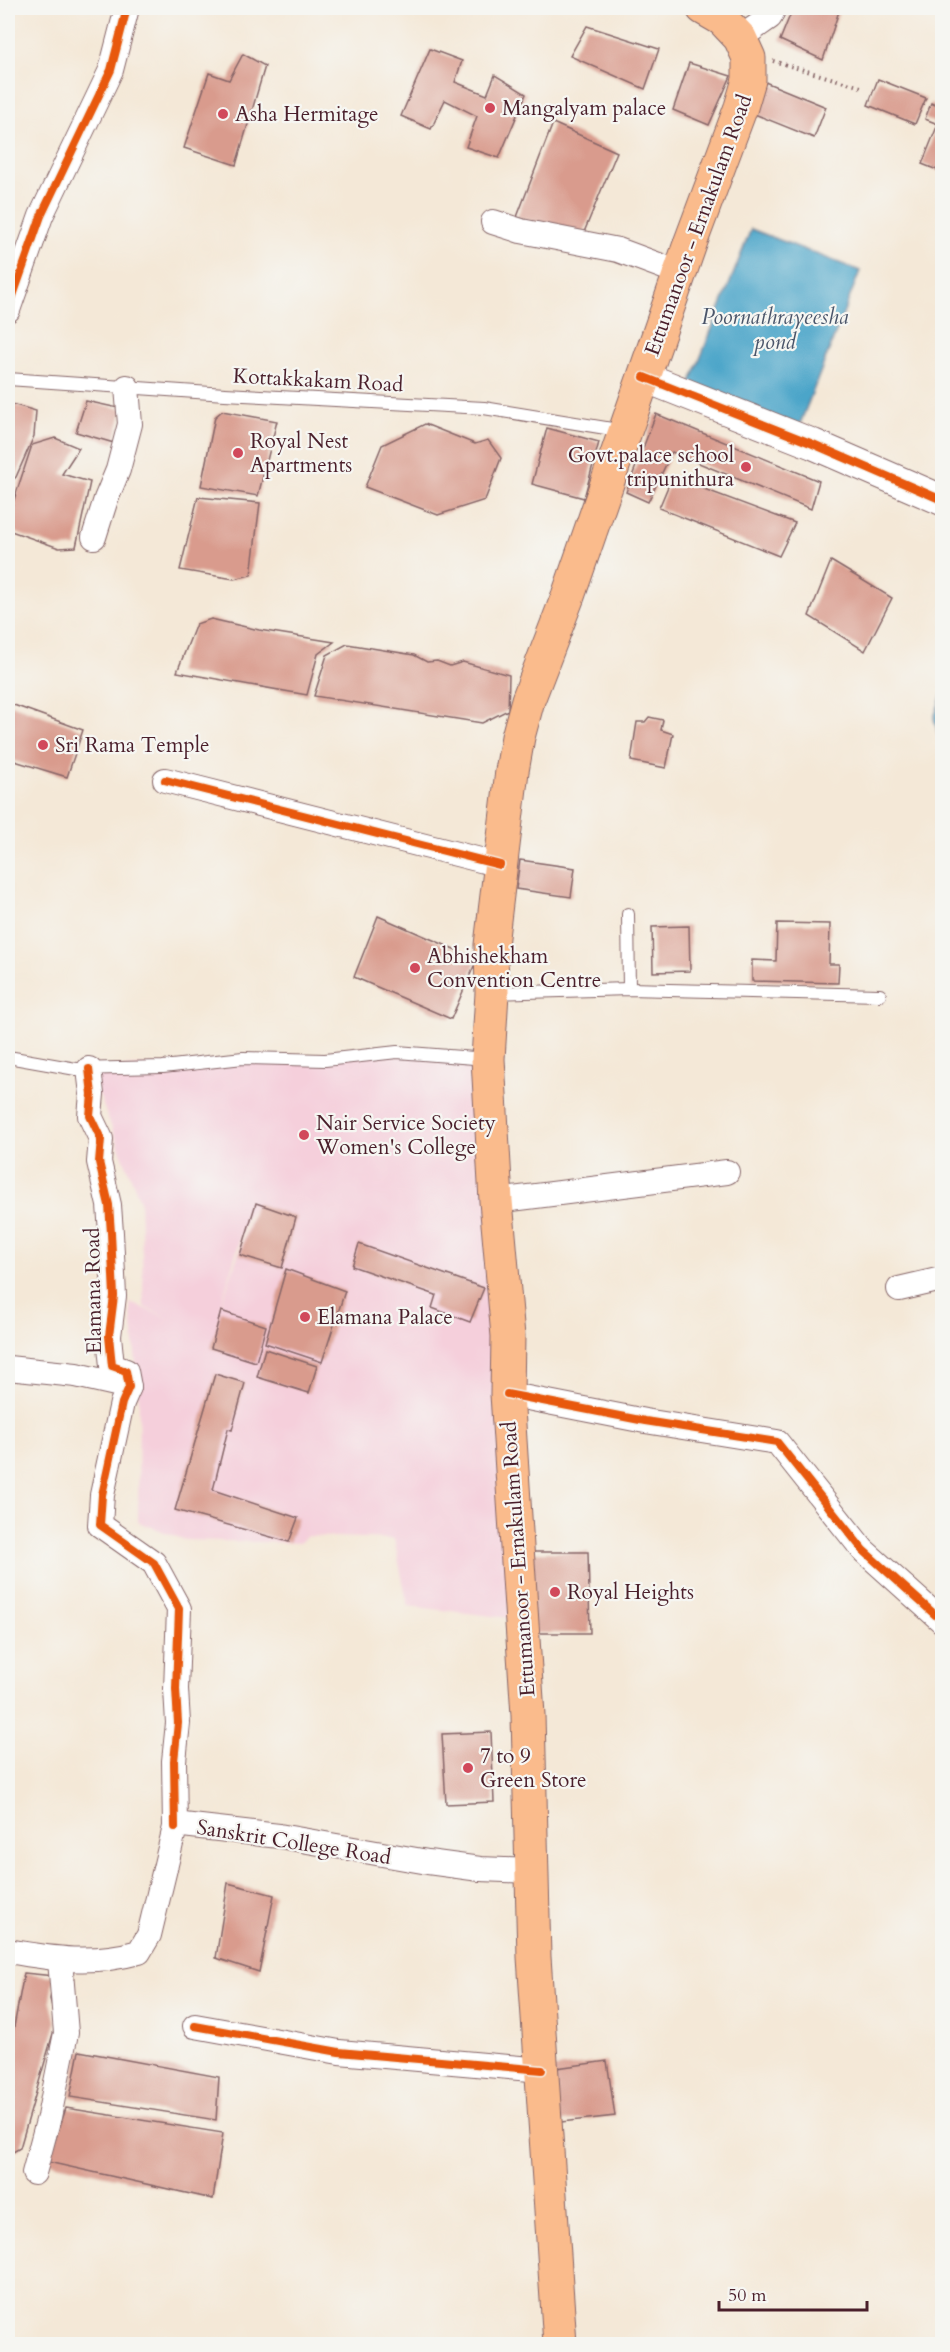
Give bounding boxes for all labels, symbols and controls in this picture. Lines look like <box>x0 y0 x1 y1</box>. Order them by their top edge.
street label: Ettumanoor - Ernakulam Road <box>638 91 759 360</box>
place label: Mangalyam palace <box>502 94 666 123</box>
place label: Asha Hermitage <box>235 100 379 129</box>
marker: Mangalyam palace <box>483 101 497 115</box>
marker: Asha Hermitage <box>216 107 230 121</box>
water label: Poornathrayeesha pond <box>701 302 849 357</box>
street label: Kottakkakam Road <box>232 362 404 399</box>
place label: Royal Nest Apartments <box>250 427 352 480</box>
place label: Govt.palace school tripunithura <box>568 441 734 494</box>
marker: Royal Nest Apartments <box>231 446 245 460</box>
marker: Govt.palace school tripunithura <box>739 460 753 474</box>
place label: Sri Rama Temple <box>55 731 210 760</box>
marker: Sri Rama Temple <box>36 738 50 752</box>
place label: Abhishekham Convention Centre <box>427 942 601 995</box>
marker: Abhishekham Convention Centre <box>408 961 422 975</box>
place label: Nair Service Society Women's College <box>315 1109 496 1162</box>
marker: Nair Service Society Women's College <box>297 1128 311 1142</box>
street label: Elamana Road <box>78 1227 109 1355</box>
place label: Elamana Palace <box>317 1303 453 1332</box>
marker: Elamana Palace <box>298 1310 312 1324</box>
street label: Ettumanoor - Ernakulam Road <box>494 1420 543 1698</box>
place label: Royal Heights <box>567 1578 694 1607</box>
marker: Royal Heights <box>548 1585 562 1599</box>
place label: 7 to 9 Green Store <box>480 1742 587 1795</box>
marker: 7 to 9 Green Store <box>461 1761 475 1775</box>
street label: Sanskrit College Road <box>195 1813 393 1872</box>
scale bar <box>719 2274 868 2312</box>
text: 50 m <box>728 2283 767 2308</box>

